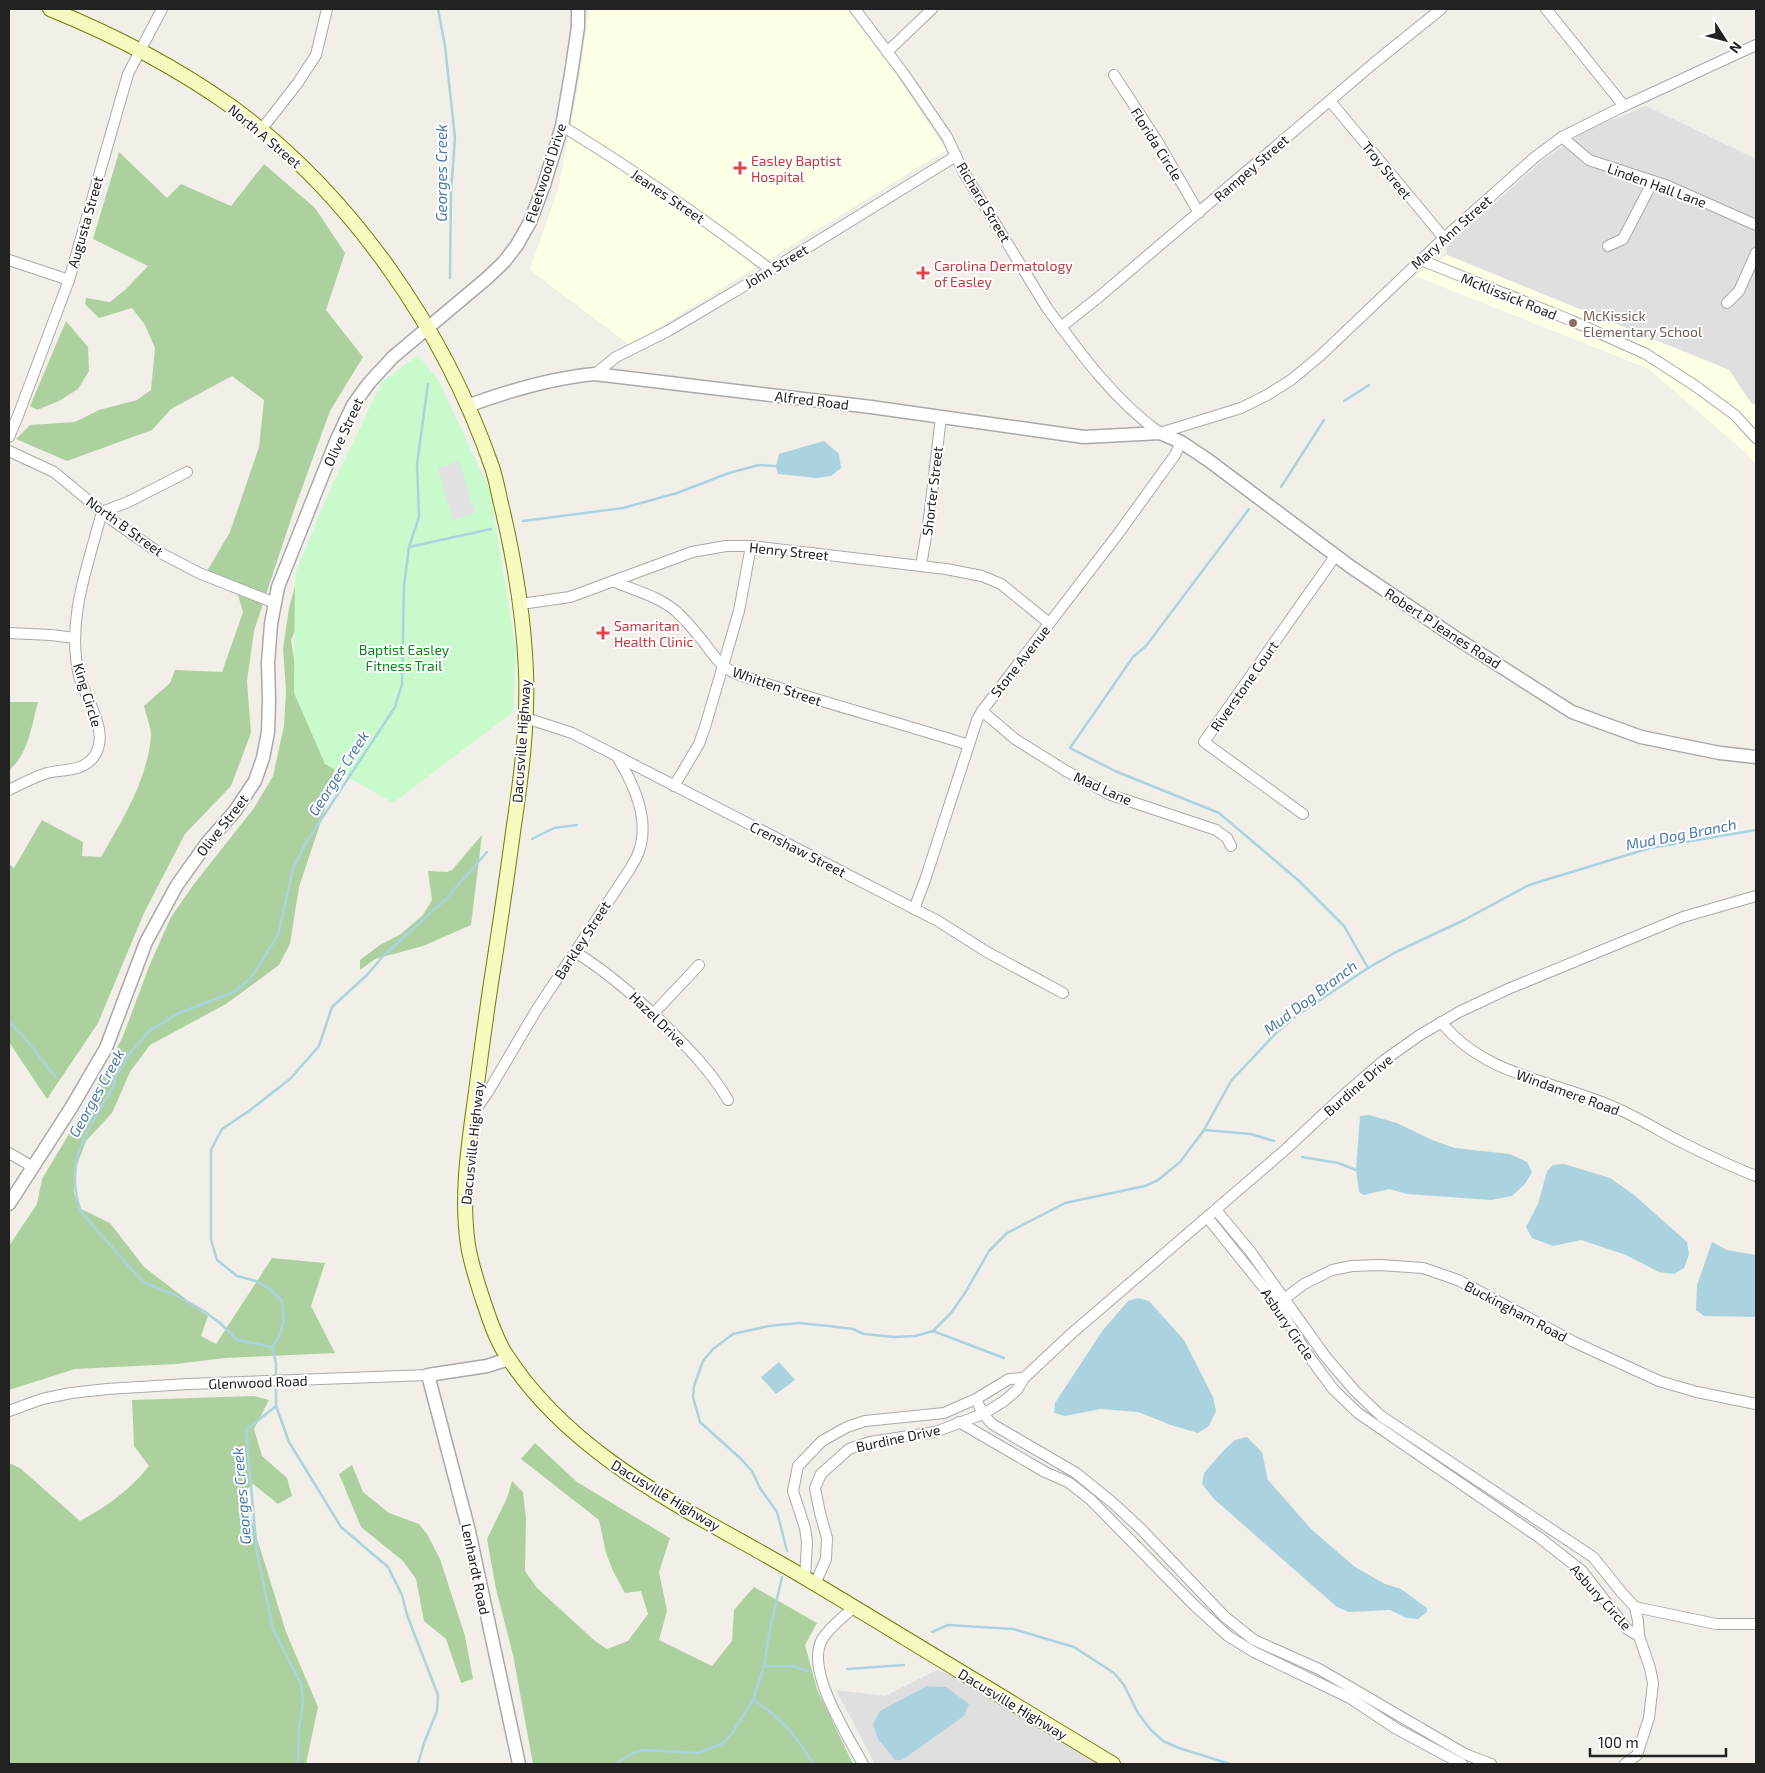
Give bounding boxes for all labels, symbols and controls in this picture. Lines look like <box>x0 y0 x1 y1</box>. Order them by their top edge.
north arrow <box>1700 15 1750 65</box>
text: N <box>1726 39 1746 57</box>
street label: North A Street <box>225 101 305 171</box>
street label: Florida Circle <box>1128 104 1186 184</box>
street label: Fleetwood Drive <box>521 121 569 225</box>
water label: Georges Creek <box>432 124 450 222</box>
street label: Rampey Street <box>1210 131 1292 205</box>
street label: Troy Street <box>1359 138 1415 202</box>
place label: Easley Baptist Hospital <box>751 152 841 185</box>
street label: Richard Street <box>953 159 1015 245</box>
street label: Linden Hall Lane <box>1605 159 1709 211</box>
marker: Easley Baptist Hospital <box>733 161 747 175</box>
street label: Jeanes Street <box>628 165 708 227</box>
street label: Augusta Street <box>64 174 106 270</box>
street label: Mary Ann Street <box>1407 191 1495 273</box>
street label: John Street <box>741 240 811 292</box>
place label: Carolina Dermatology of Easley <box>934 257 1073 290</box>
marker: Carolina Dermatology of Easley <box>916 266 930 280</box>
street label: McKlissick Road <box>1459 269 1559 323</box>
place label: McKissick Elementary School <box>1583 307 1703 340</box>
marker: McKissick Elementary School <box>1567 317 1579 329</box>
street label: Alfred Road <box>774 387 850 413</box>
street label: Olive Street <box>320 395 366 469</box>
street label: Shorter Street <box>918 445 946 537</box>
street label: North B Street <box>83 492 167 560</box>
street label: Henry Street <box>748 538 830 564</box>
street label: Robert P Jeanes Road <box>1382 584 1504 672</box>
place label: Samaritan Health Clinic <box>614 617 693 650</box>
street label: Stone Avenue <box>987 622 1053 700</box>
marker: Samaritan Health Clinic <box>596 626 610 640</box>
street label: Riverstone Court <box>1206 637 1282 735</box>
park label: Baptist Easley Fitness Trail <box>359 641 450 674</box>
street label: King Circle <box>70 661 106 729</box>
street label: Whitten Street <box>730 663 824 709</box>
street label: Dacusville Highway <box>508 678 534 803</box>
water label: Georges Creek <box>304 727 372 819</box>
street label: Mad Lane <box>1071 768 1135 808</box>
street label: Olive Street <box>193 791 251 859</box>
water label: Mud Dog Branch <box>1624 814 1738 854</box>
street label: Crenshaw Street <box>747 818 849 880</box>
street label: Barkley Street <box>550 898 614 982</box>
water label: Mud Dog Branch <box>1260 956 1360 1038</box>
street label: Hazel Drive <box>626 988 690 1050</box>
water label: Georges Creek <box>64 1046 128 1140</box>
street label: Burdine Drive <box>1320 1050 1396 1120</box>
street label: Windamere Road <box>1514 1065 1622 1119</box>
street label: Dacusville Highway <box>457 1080 487 1206</box>
street label: Buckingham Road <box>1462 1277 1570 1345</box>
street label: Asbury Circle <box>1258 1285 1318 1363</box>
street label: Glenwood Road <box>208 1372 308 1392</box>
street label: Burdine Drive <box>854 1421 942 1455</box>
water label: Georges Creek <box>228 1446 254 1545</box>
street label: Dacusville Highway <box>608 1456 724 1535</box>
street label: Lenhardt Road <box>458 1522 494 1616</box>
street label: Asbury Circle <box>1567 1560 1635 1634</box>
street label: Dacusville Highway <box>955 1665 1071 1744</box>
scale bar <box>1590 1726 1726 1758</box>
text: 100 m <box>1598 1733 1639 1751</box>

